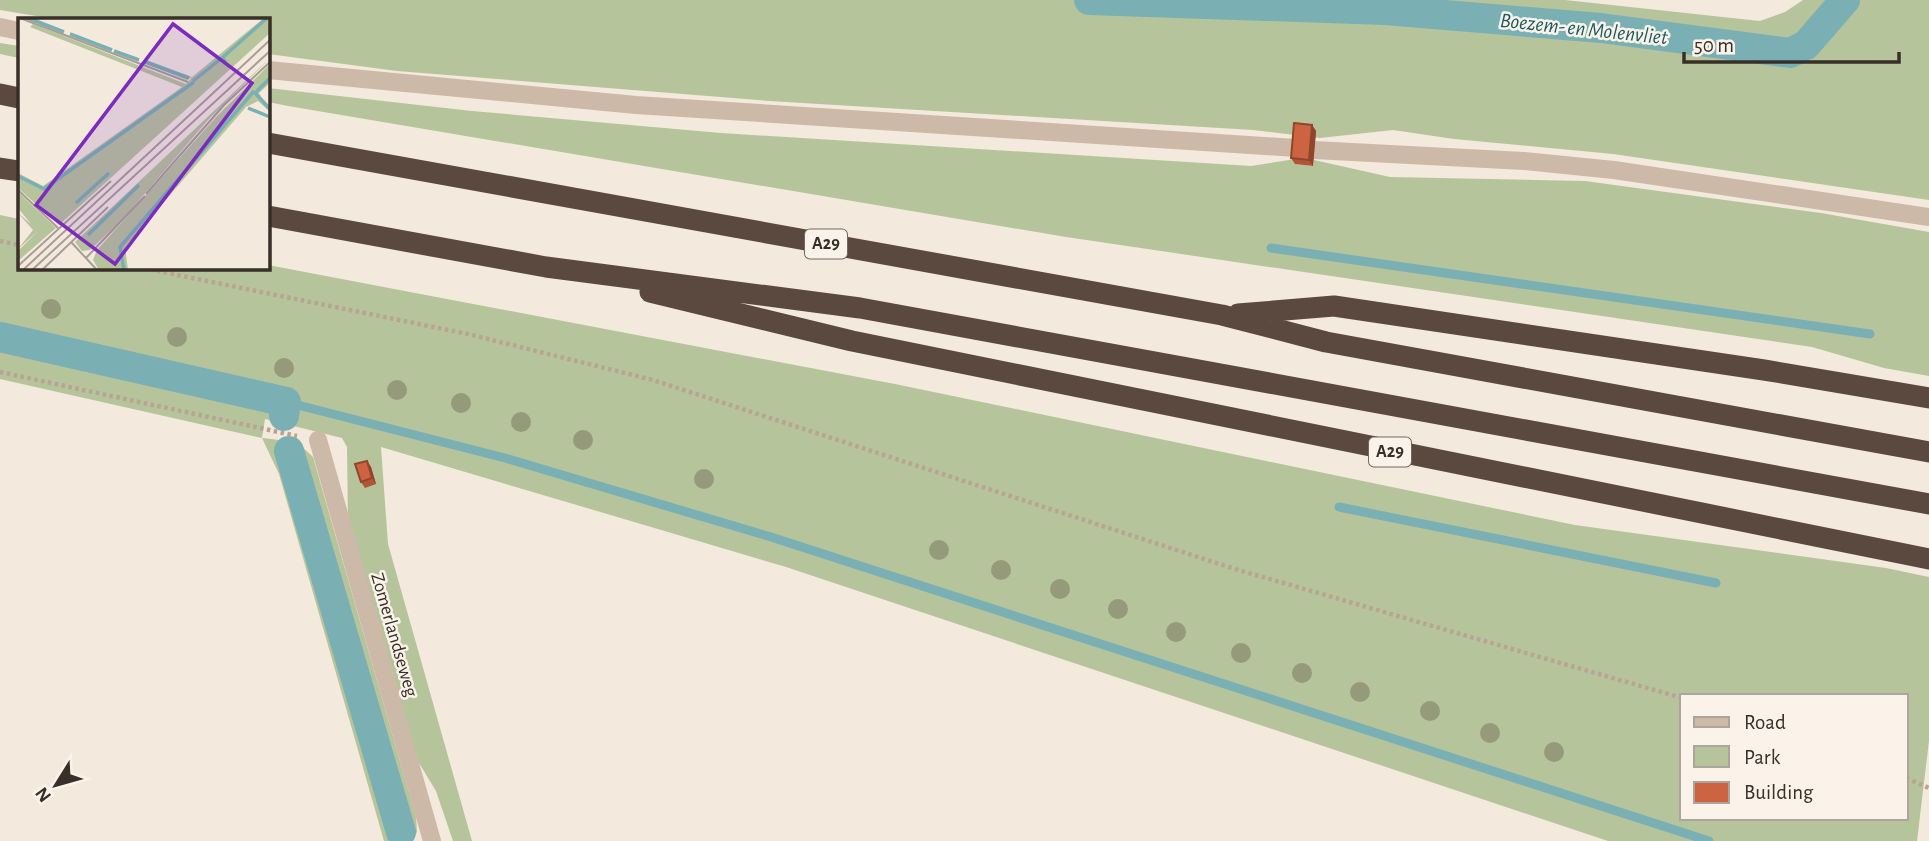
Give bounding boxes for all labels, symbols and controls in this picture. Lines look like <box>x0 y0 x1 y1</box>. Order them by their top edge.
water label: Boezem- en Molenvliet <box>1499 10 1669 48</box>
inset map <box>18 18 270 270</box>
scale bar <box>1684 21 1899 65</box>
text: 50 m <box>1694 35 1734 56</box>
road number: A29 <box>805 230 847 258</box>
road number: A29 <box>1369 438 1411 466</box>
street label: Zomerlandseweg <box>367 571 421 700</box>
legend <box>1680 694 1908 820</box>
text: Road <box>1744 712 1786 733</box>
text: Park <box>1744 747 1781 768</box>
north arrow <box>21 750 91 820</box>
text: Building <box>1744 782 1814 803</box>
text: N <box>32 783 55 805</box>

